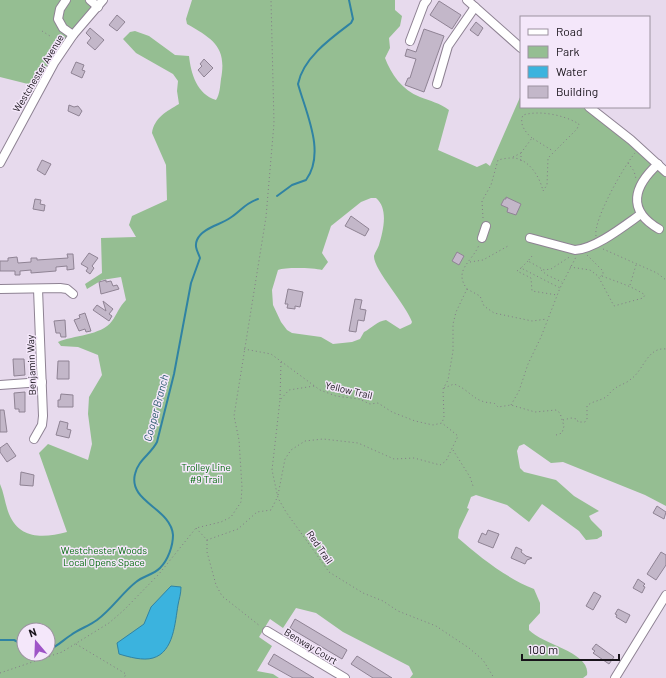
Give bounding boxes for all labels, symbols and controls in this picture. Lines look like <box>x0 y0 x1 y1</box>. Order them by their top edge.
legend <box>520 16 650 108</box>
text: Road <box>556 24 583 38</box>
street label: Westchester Avenue <box>10 32 66 114</box>
text: Park <box>556 44 580 58</box>
text: Water <box>556 64 588 78</box>
text: Building <box>556 84 598 98</box>
street label: Benjamin Way <box>24 334 38 396</box>
water label: Cooper Branch <box>140 373 171 443</box>
street label: Yellow Trail <box>324 379 374 401</box>
park label: Trolley Line #9 Trail <box>181 461 231 485</box>
street label: Red Trail <box>304 528 336 566</box>
park label: Westchester Woods Local Opens Space <box>61 544 147 568</box>
north arrow <box>16 622 56 662</box>
text: N <box>27 625 38 639</box>
street label: Benway Court <box>282 625 340 667</box>
scale bar <box>522 636 619 662</box>
text: 100 m <box>528 642 558 656</box>

